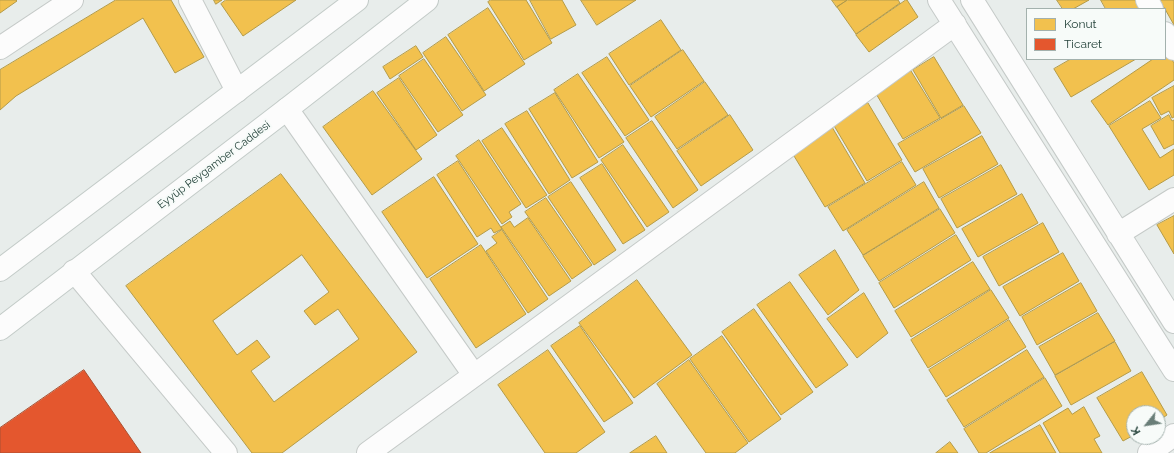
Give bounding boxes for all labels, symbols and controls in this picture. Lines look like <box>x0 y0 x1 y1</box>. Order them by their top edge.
legend <box>1026 8 1166 60</box>
text: Konut <box>1064 17 1097 31</box>
text: Ticaret <box>1064 37 1102 51</box>
street label: Eyyüp Peygamber Caddesi <box>155 118 273 212</box>
north arrow <box>1126 405 1166 445</box>
text: K <box>1129 424 1144 437</box>

